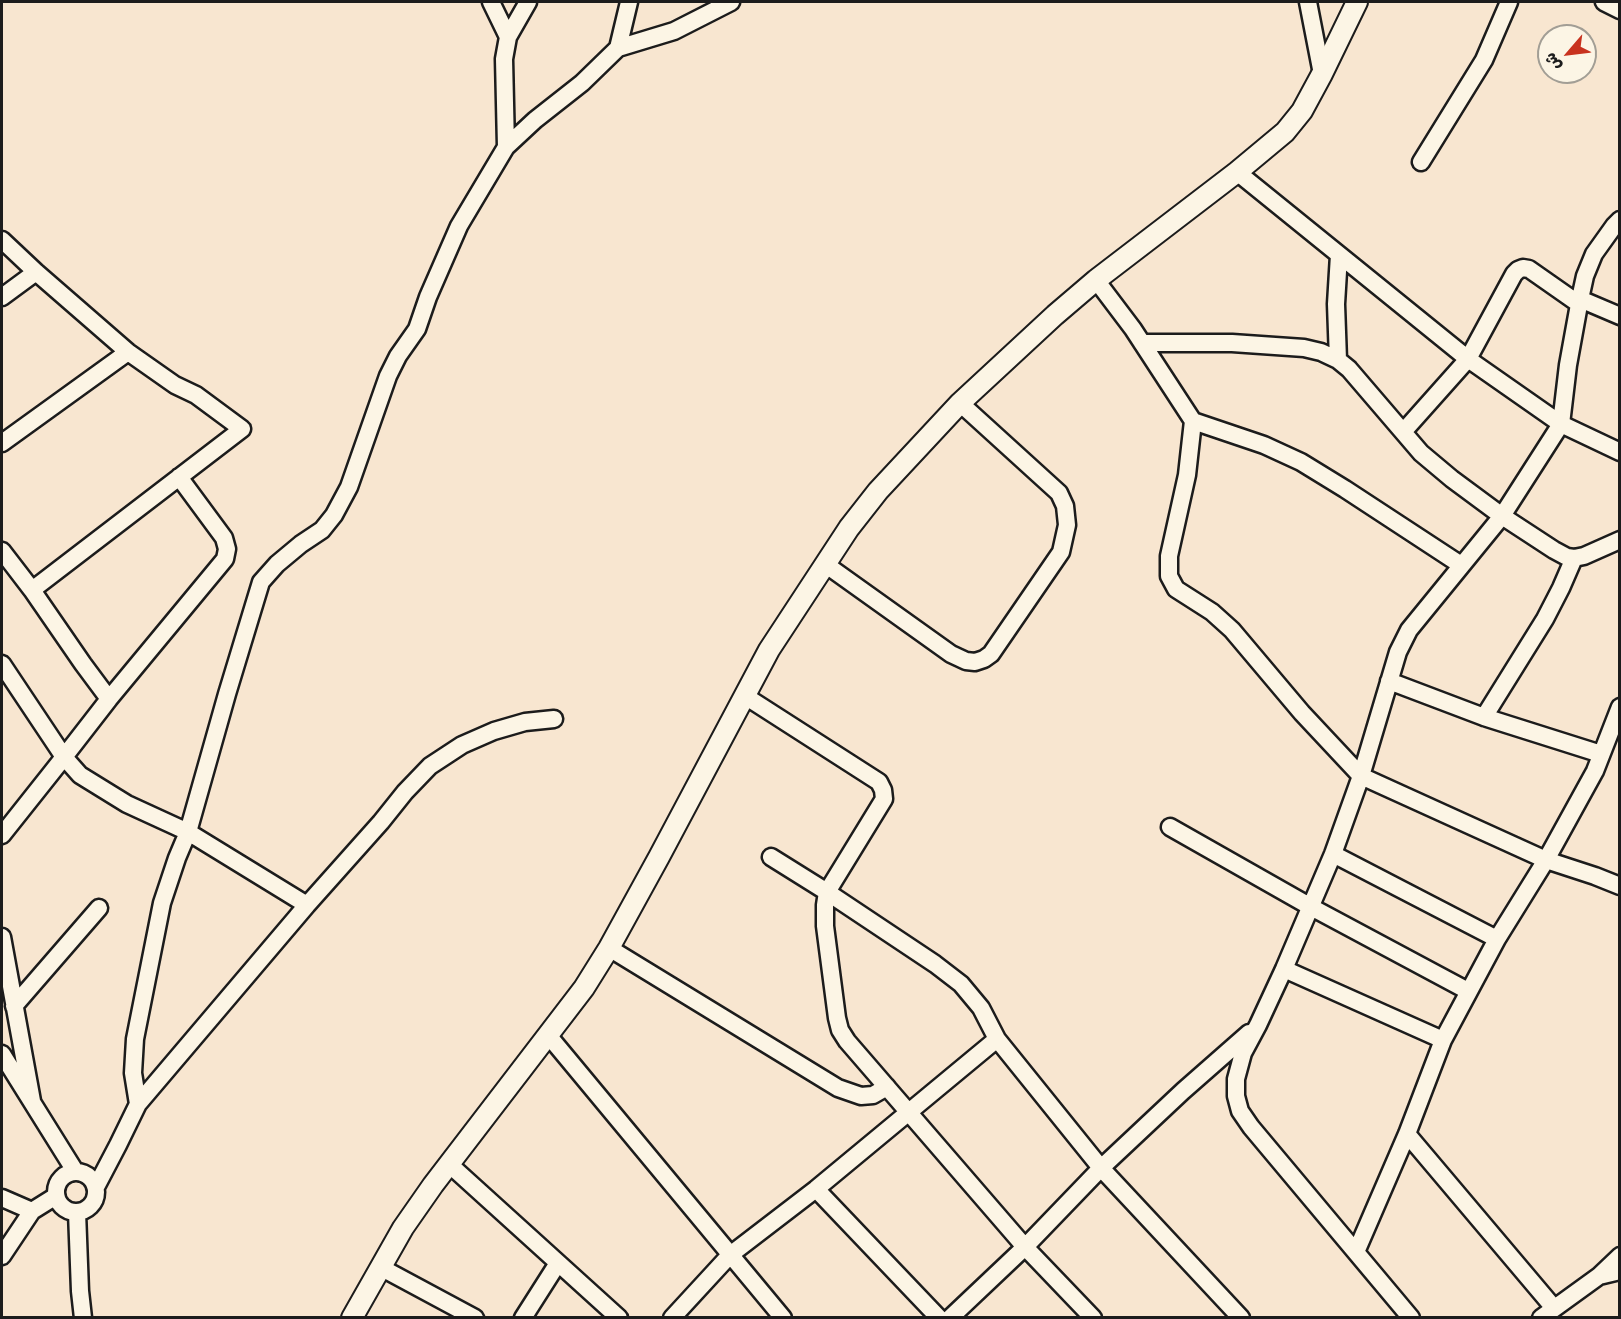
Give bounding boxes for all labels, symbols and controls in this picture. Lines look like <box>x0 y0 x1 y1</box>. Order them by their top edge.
north arrow <box>1537 24 1597 84</box>
text: ش <box>1535 47 1569 76</box>

